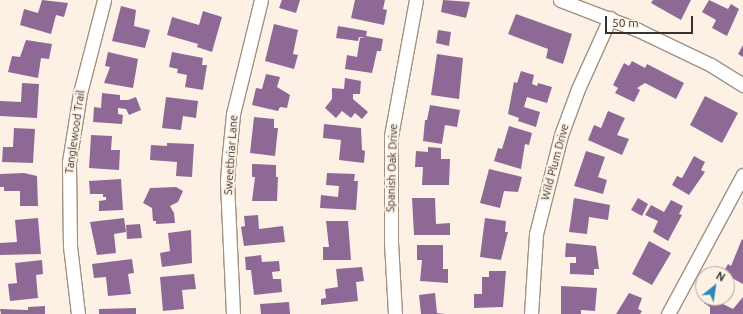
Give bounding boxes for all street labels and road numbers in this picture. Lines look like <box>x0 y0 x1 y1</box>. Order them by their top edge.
street label: Tanglewood Trail <box>63 89 87 175</box>
street label: Sweetbriar Lane <box>222 115 240 195</box>
street label: Wild Plum Drive <box>538 122 572 202</box>
street label: Spanish Oak Drive <box>384 123 400 213</box>

